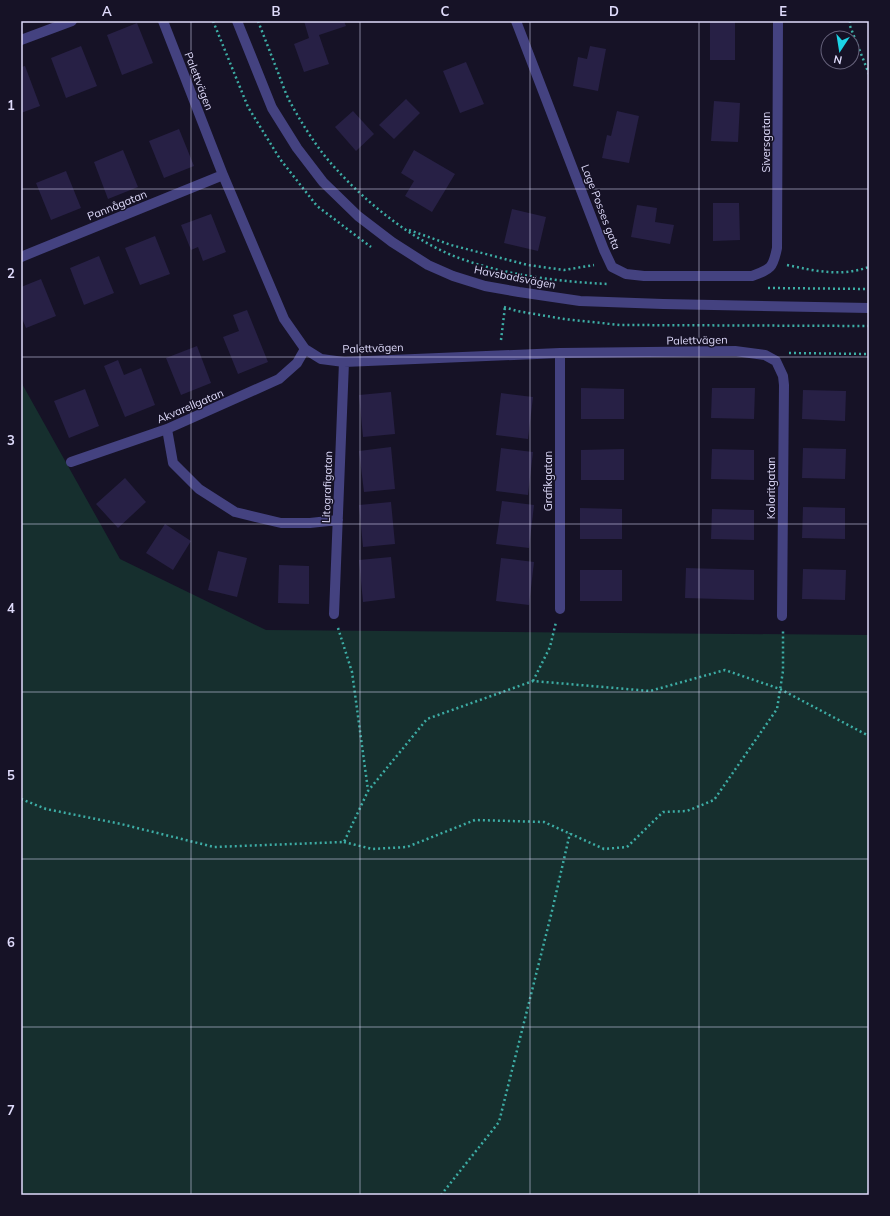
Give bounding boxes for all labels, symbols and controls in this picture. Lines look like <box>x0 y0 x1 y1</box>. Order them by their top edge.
text: A <box>102 3 112 19</box>
text: B <box>272 3 281 19</box>
text: C <box>441 3 450 19</box>
text: D <box>609 3 619 19</box>
text: E <box>779 3 787 19</box>
north arrow <box>820 30 860 70</box>
street label: Palettvägen <box>181 50 217 112</box>
text: N <box>832 52 843 67</box>
text: 1 <box>7 97 15 113</box>
street label: Siversgatan <box>759 112 773 172</box>
street label: Lage Posses gata <box>578 162 624 252</box>
street label: Pannågatan <box>85 187 149 223</box>
street label: Havsbadsvägen <box>473 262 557 292</box>
text: 2 <box>7 265 15 281</box>
street label: Palettvägen <box>666 332 728 348</box>
street label: Palettvägen <box>342 340 404 356</box>
street label: Akvarellgatan <box>155 386 225 426</box>
text: 3 <box>7 432 15 448</box>
street label: Litografigatan <box>319 451 335 523</box>
street label: Grafikgatan <box>541 451 555 511</box>
street label: Koloritgatan <box>764 457 778 519</box>
text: 4 <box>7 600 15 616</box>
text: 5 <box>7 767 15 783</box>
text: 6 <box>7 934 15 950</box>
text: 7 <box>7 1102 15 1118</box>

